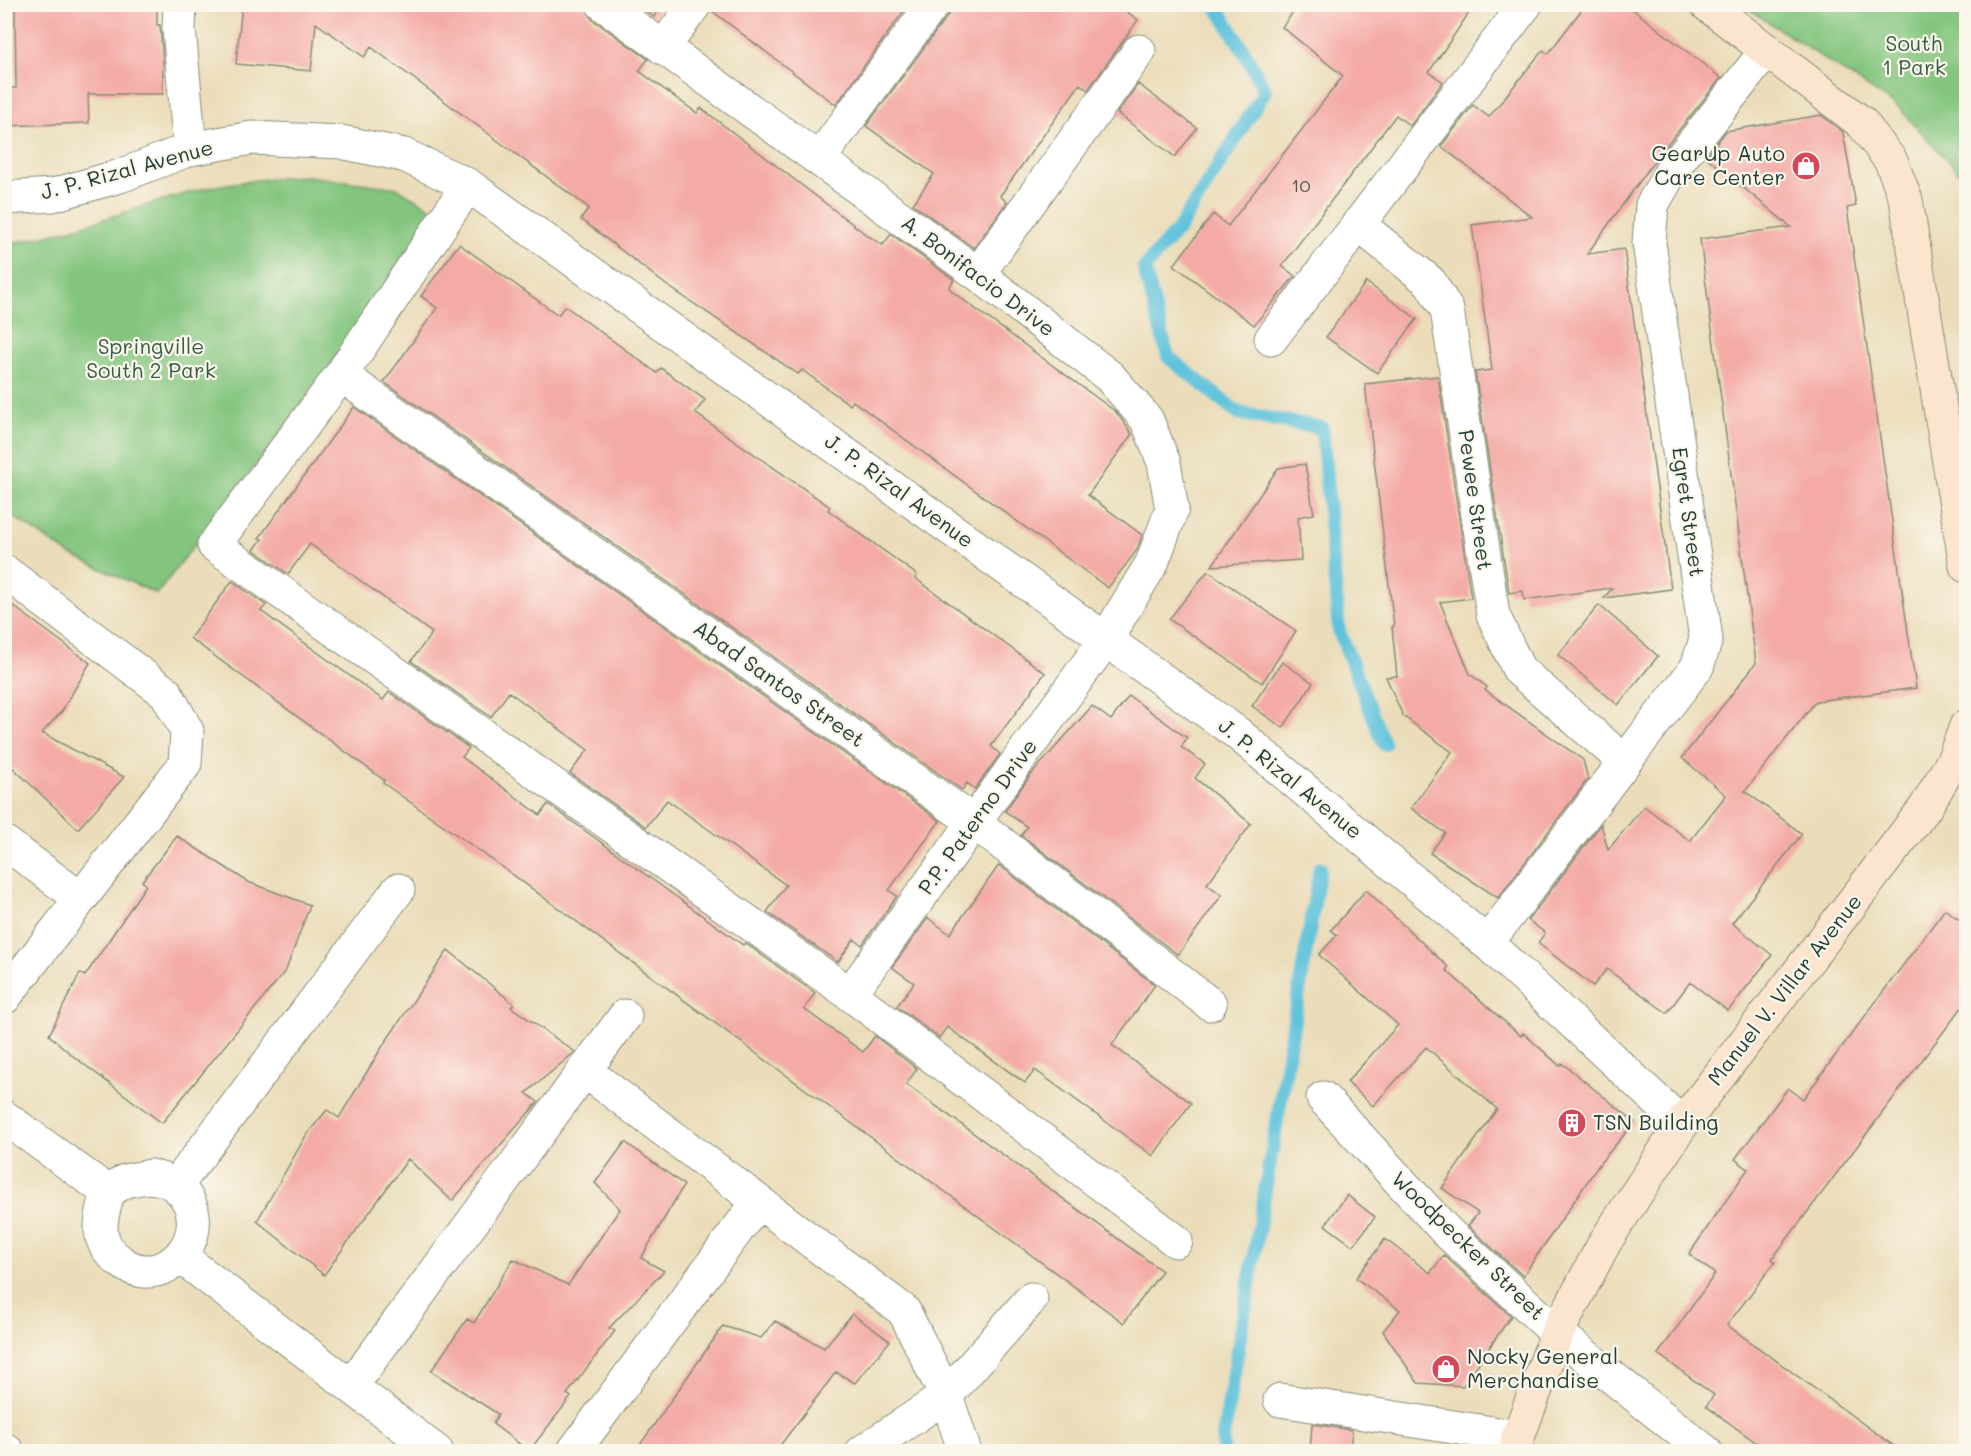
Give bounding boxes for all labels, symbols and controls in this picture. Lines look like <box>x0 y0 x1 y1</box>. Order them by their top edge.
park label: South 1 Park <box>1882 29 1946 80</box>
street label: J. P. Rizal Avenue <box>37 133 216 205</box>
place label: GearUp Auto Care Center <box>1651 139 1785 190</box>
shop icon: GearUp Auto Care Center <box>1790 150 1822 182</box>
house number: 10 <box>1291 173 1311 197</box>
street label: A. Bonifacio Drive <box>897 208 1061 341</box>
park label: Springville South 2 Park <box>86 332 216 383</box>
street label: J. P. Rizal Avenue <box>820 427 980 553</box>
street label: Pewee Street <box>1453 428 1500 572</box>
street label: Egret Street <box>1667 445 1712 578</box>
street label: Abad Santos Street <box>689 613 871 752</box>
street label: J. P. Rizal Avenue <box>1214 712 1368 844</box>
street label: P.P. Paterno Drive <box>911 733 1042 899</box>
street label: Manuel V. Villar Avenue <box>1701 888 1867 1090</box>
building icon: TSN Building <box>1556 1107 1588 1139</box>
place label: TSN Building <box>1593 1108 1719 1135</box>
street label: Woodpecker Street <box>1387 1165 1552 1325</box>
place label: Nocky General Merchandise <box>1467 1342 1618 1393</box>
shop icon: Nocky General Merchandise <box>1430 1353 1462 1385</box>

